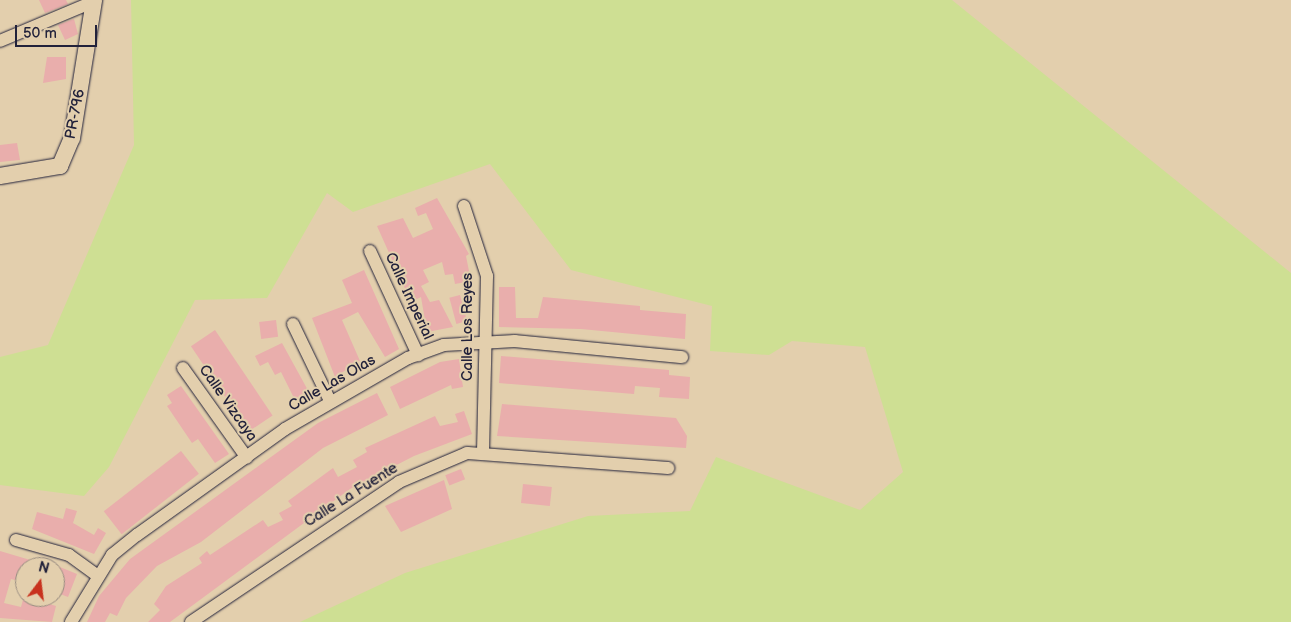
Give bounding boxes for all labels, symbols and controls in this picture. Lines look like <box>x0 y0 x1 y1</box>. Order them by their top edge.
scale bar <box>18 15 100 47</box>
text: 50 m <box>23 24 57 43</box>
street label: PR-796 <box>61 87 89 141</box>
street label: Calle Imperial <box>381 250 437 342</box>
street label: Calle Los Reyes <box>459 273 477 381</box>
street label: Calle Las Olas <box>285 351 379 415</box>
street label: Calle Vizcaya <box>195 361 261 445</box>
street label: Calle La Fuente <box>301 459 401 531</box>
north arrow <box>15 557 65 607</box>
text: N <box>36 558 51 578</box>

